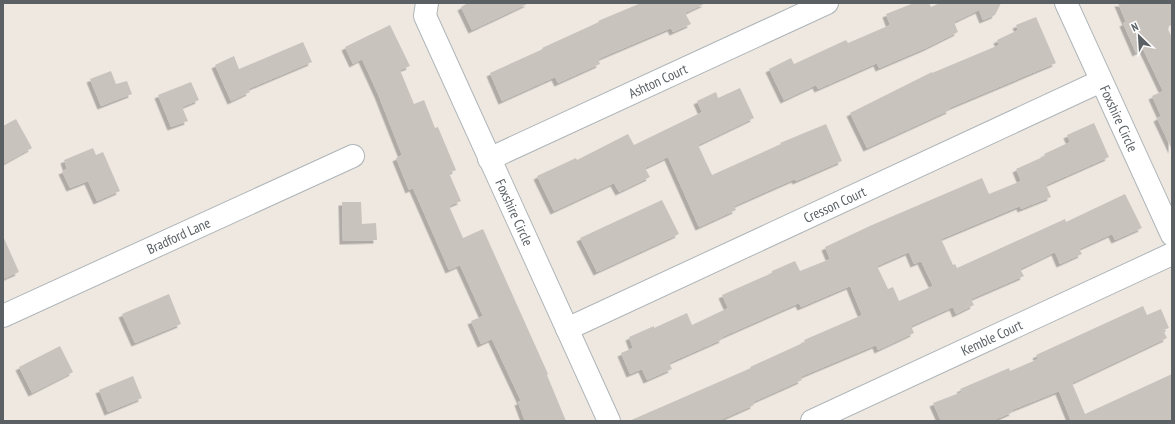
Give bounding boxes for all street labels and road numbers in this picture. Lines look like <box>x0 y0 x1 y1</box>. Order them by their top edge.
street label: Ashton Court <box>626 60 690 102</box>
street label: Foxshire Circle <box>1096 82 1142 155</box>
street label: Foxshire Circle <box>491 176 537 249</box>
street label: Cresson Court <box>800 182 869 227</box>
street label: Bradford Lane <box>144 213 213 258</box>
street label: Kemble Court <box>958 316 1025 360</box>

